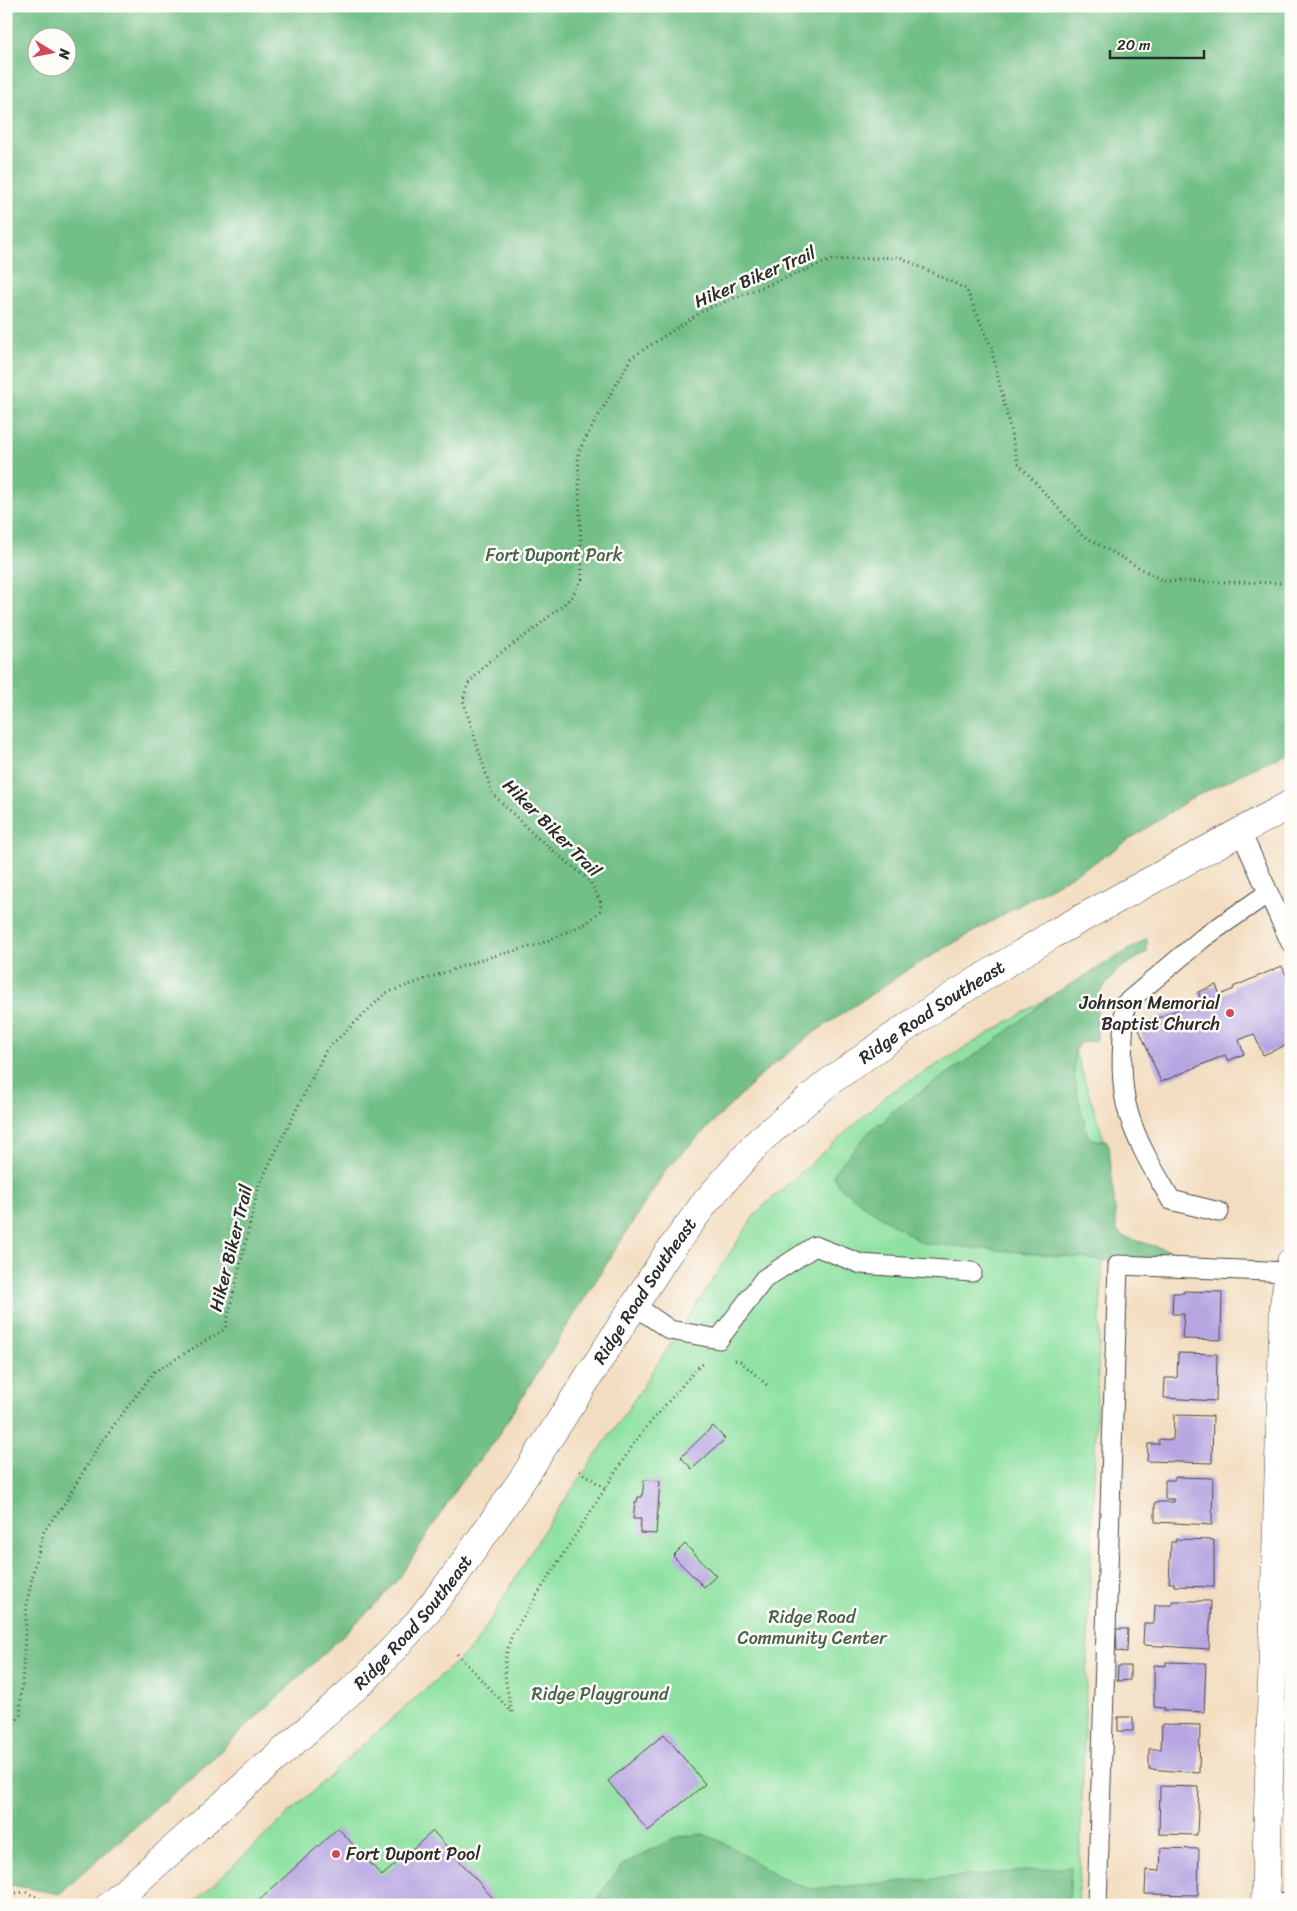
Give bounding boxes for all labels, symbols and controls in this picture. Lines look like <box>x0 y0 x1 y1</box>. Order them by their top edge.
north arrow <box>28 28 78 78</box>
scale bar <box>1110 28 1203 60</box>
text: 20 m <box>1117 32 1151 58</box>
text: N <box>51 46 78 61</box>
street label: Hiker Biker Trail <box>689 237 822 317</box>
park label: Fort Dupont Park <box>486 539 623 571</box>
street label: Hiker Biker Trail <box>495 771 610 886</box>
street label: Ridge Road Southeast <box>852 951 1012 1073</box>
place label: Johnson Memorial Baptist Church <box>1079 987 1221 1040</box>
marker: Johnson Memorial Baptist Church <box>1224 1007 1236 1019</box>
street label: Hiker Biker Trail <box>200 1180 262 1315</box>
street label: Ridge Road Southeast <box>584 1211 705 1371</box>
street label: Ridge Road Southeast <box>346 1548 481 1698</box>
park label: Ridge Road Community Center <box>737 1601 888 1654</box>
park label: Ridge Playground <box>532 1678 670 1710</box>
place label: Fort Dupont Pool <box>346 1838 481 1870</box>
marker: Fort Dupont Pool <box>330 1848 342 1860</box>

